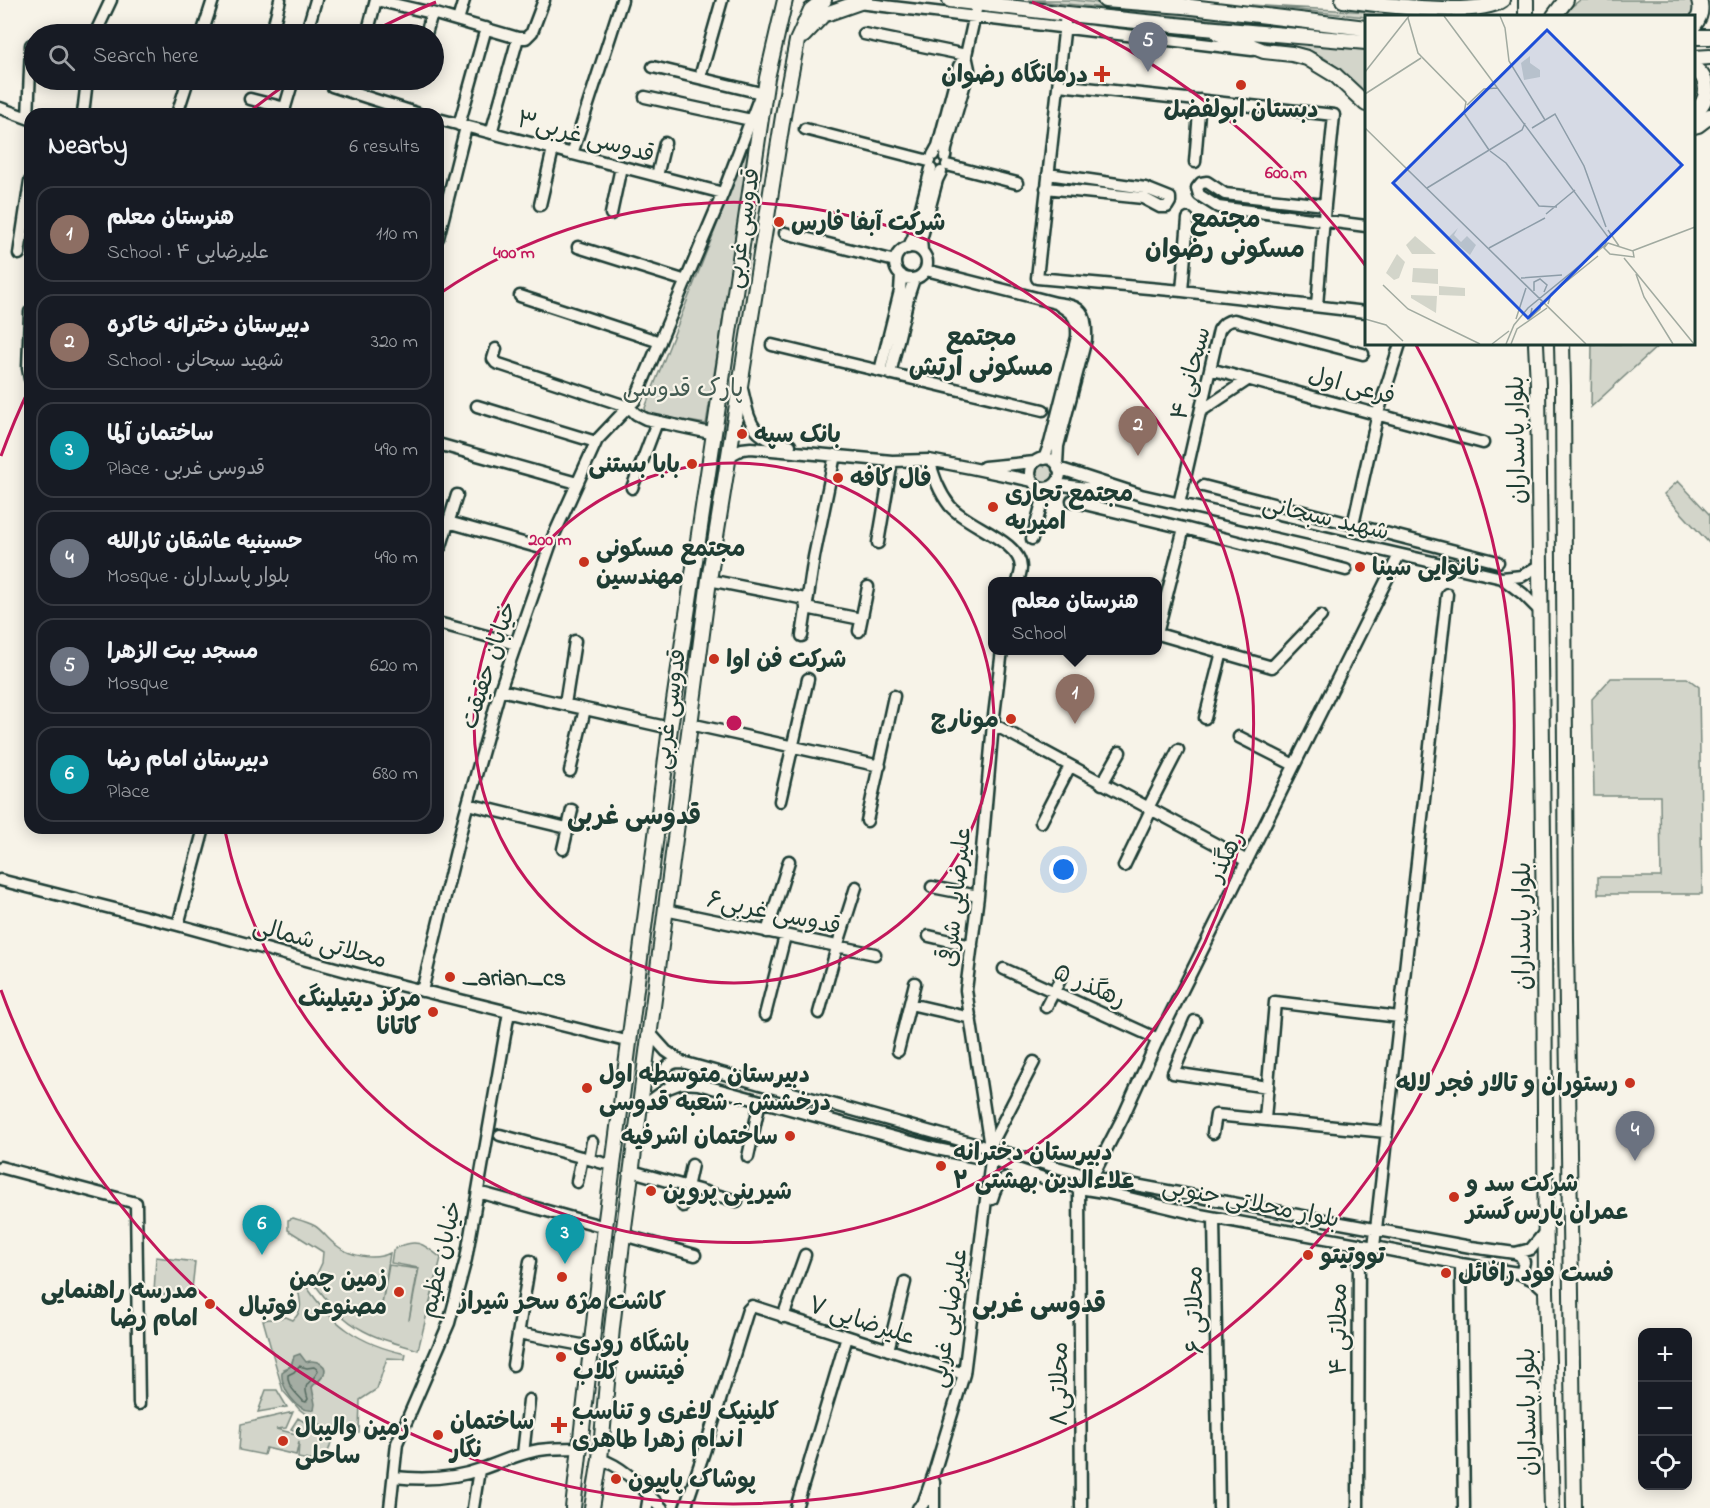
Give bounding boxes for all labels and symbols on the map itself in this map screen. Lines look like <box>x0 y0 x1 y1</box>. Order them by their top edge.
inset map <box>1365 15 1695 345</box>
pin: 5 <box>1128 22 1168 72</box>
place label: درمانگاه رضوان <box>941 59 1088 94</box>
marker: درمانگاه رضوان <box>1093 65 1111 83</box>
marker: دبستان ابولفضل <box>1234 78 1248 92</box>
place label: دبستان ابولفضل <box>1164 94 1318 129</box>
street label: قدوسی غربی۳ <box>513 103 658 174</box>
text: 600 m <box>1265 161 1307 187</box>
street label: قدوسی غربی <box>718 166 771 291</box>
district label: مجتمع مسکونی رضوان <box>1145 202 1305 270</box>
place label: شرکت آبفا فارس <box>791 207 945 242</box>
marker: شرکت آبفا فارس <box>772 215 786 229</box>
text: 400 m <box>493 241 535 267</box>
district label: مجتمع مسکونی ارتش <box>909 320 1053 388</box>
street label: سبحانی ۴ <box>1163 323 1222 424</box>
street label: فرعی اول <box>1304 359 1399 416</box>
park label: پارک قدوسی <box>622 373 744 408</box>
street label: بلوار پاسداران <box>1500 375 1537 505</box>
pin: 2 <box>1118 406 1158 456</box>
place label: بانک سپه <box>754 419 841 454</box>
marker: بانک سپه <box>735 427 749 441</box>
place label: بابا بستنی <box>589 449 680 484</box>
marker: بابا بستنی <box>685 457 699 471</box>
place label: فال کافه <box>850 463 932 498</box>
marker: فال کافه <box>831 471 845 485</box>
place label: مجتمع تجاری امیریه <box>1005 478 1133 541</box>
street label: شهید سبحانی <box>1259 488 1392 551</box>
marker: مجتمع تجاری امیریه <box>986 500 1000 514</box>
text: 200 m <box>528 528 572 554</box>
place label: مجتمع مسکونی مهندسین <box>596 533 746 596</box>
place label: نانوایی سینا <box>1372 552 1482 587</box>
marker: مجتمع مسکونی مهندسین <box>577 555 591 569</box>
marker: نانوایی سینا <box>1353 560 1367 574</box>
street label: خیابان حقیقت <box>453 597 528 734</box>
place label: شرکت فن اوا <box>726 644 846 679</box>
street label: قدوسی غربی <box>646 647 697 772</box>
marker: شرکت فن اوا <box>707 652 721 666</box>
pin: 1 <box>1056 674 1094 724</box>
place label: مونارچ <box>930 704 999 739</box>
marker: مونارچ <box>1004 712 1018 726</box>
centre of rings <box>724 713 744 733</box>
district label: قدوسی غربی <box>567 799 701 837</box>
street label: رهگذر <box>1199 825 1255 890</box>
street label: علیرضایی شرقی <box>933 826 982 969</box>
your location <box>1049 855 1078 884</box>
street label: بلوار پاسداران <box>1507 862 1542 990</box>
street label: قدوسی غربی۶ <box>703 883 844 946</box>
street label: محلاتی شمالی <box>248 910 390 979</box>
street label: ۵ رهگذر <box>1047 956 1131 1019</box>
place label: _arian_cs <box>462 962 566 997</box>
marker: _arian_cs <box>443 970 457 984</box>
place label: مرکز دیتیلینگ کاتانا <box>298 983 421 1046</box>
marker: مرکز دیتیلینگ کاتانا <box>426 1005 440 1019</box>
place label: دبیرستان متوسطه اول درخشش - شعبه قدوسی <box>599 1059 831 1122</box>
place label: رستوران و تالار فجر لاله <box>1396 1068 1618 1103</box>
marker: رستوران و تالار فجر لاله <box>1623 1076 1637 1090</box>
marker: دبیرستان متوسطه اول درخشش - شعبه قدوسی <box>580 1081 594 1095</box>
pin: 4 <box>1616 1112 1654 1161</box>
place label: ساختمان اشرفیه <box>621 1121 778 1156</box>
marker: ساختمان اشرفیه <box>783 1129 797 1143</box>
place label: دبیرستان دخترانه علاءالدین بهشتی ۲ <box>953 1137 1134 1200</box>
marker: دبیرستان دخترانه علاءالدین بهشتی ۲ <box>934 1159 948 1173</box>
place label: شرکت سد و عمران پارس‌گستر <box>1464 1168 1630 1231</box>
street label: بلوار محلاتی جنوبی <box>1159 1170 1342 1239</box>
place label: شیرینی پروین <box>663 1176 792 1211</box>
marker: شیرینی پروین <box>644 1184 658 1198</box>
marker: شرکت سد و عمران پارس‌گستر <box>1447 1190 1461 1204</box>
street label: خیابان عظیم <box>412 1197 473 1322</box>
pin: 6 <box>242 1206 282 1255</box>
pin: 3 <box>546 1214 584 1264</box>
place label: تووتیتو <box>1319 1240 1386 1275</box>
street label: علیرضایی غربی <box>922 1246 979 1391</box>
marker: تووتیتو <box>1301 1248 1315 1262</box>
place label: فست فود رافائل <box>1458 1258 1614 1293</box>
place label: زمین چمن مصنوعی فوتبال <box>238 1263 387 1326</box>
street label: ۶ محلاتی <box>1178 1265 1215 1355</box>
marker: فست فود رافائل <box>1439 1266 1453 1280</box>
marker: کاشت مژه سحر شیراز <box>555 1270 569 1284</box>
place label: مدرسه راهنمایی امام رضا <box>41 1275 198 1338</box>
street label: ۴ محلاتی <box>1323 1283 1358 1375</box>
marker: زمین چمن مصنوعی فوتبال <box>392 1285 406 1299</box>
place label: کاشت مژه سحر شیراز <box>456 1286 666 1321</box>
district label: قدوسی غربی <box>972 1287 1106 1325</box>
street label: ۷ علیرضایی <box>803 1289 919 1356</box>
marker: مدرسه راهنمایی امام رضا <box>203 1297 217 1311</box>
place label: باشگاه رودی فیتنس کلاب <box>573 1328 690 1391</box>
street label: محلاتی۸ <box>1044 1341 1079 1427</box>
street label: بلوار پاسداران <box>1511 1347 1548 1477</box>
marker: باشگاه رودی فیتنس کلاب <box>554 1350 568 1364</box>
place label: کلینیک لاغری و تناسب اندام زهرا طاهری <box>572 1396 779 1459</box>
place label: ساختمان نگار <box>448 1406 534 1469</box>
place label: زمین والیبال ساحلی <box>295 1412 410 1475</box>
marker: کلینیک لاغری و تناسب اندام زهرا طاهری <box>550 1416 568 1434</box>
marker: ساختمان نگار <box>431 1428 445 1442</box>
marker: زمین والیبال ساحلی <box>276 1434 290 1448</box>
place label: پوشاک پاپیون <box>628 1464 756 1499</box>
marker: پوشاک پاپیون <box>609 1472 623 1486</box>

